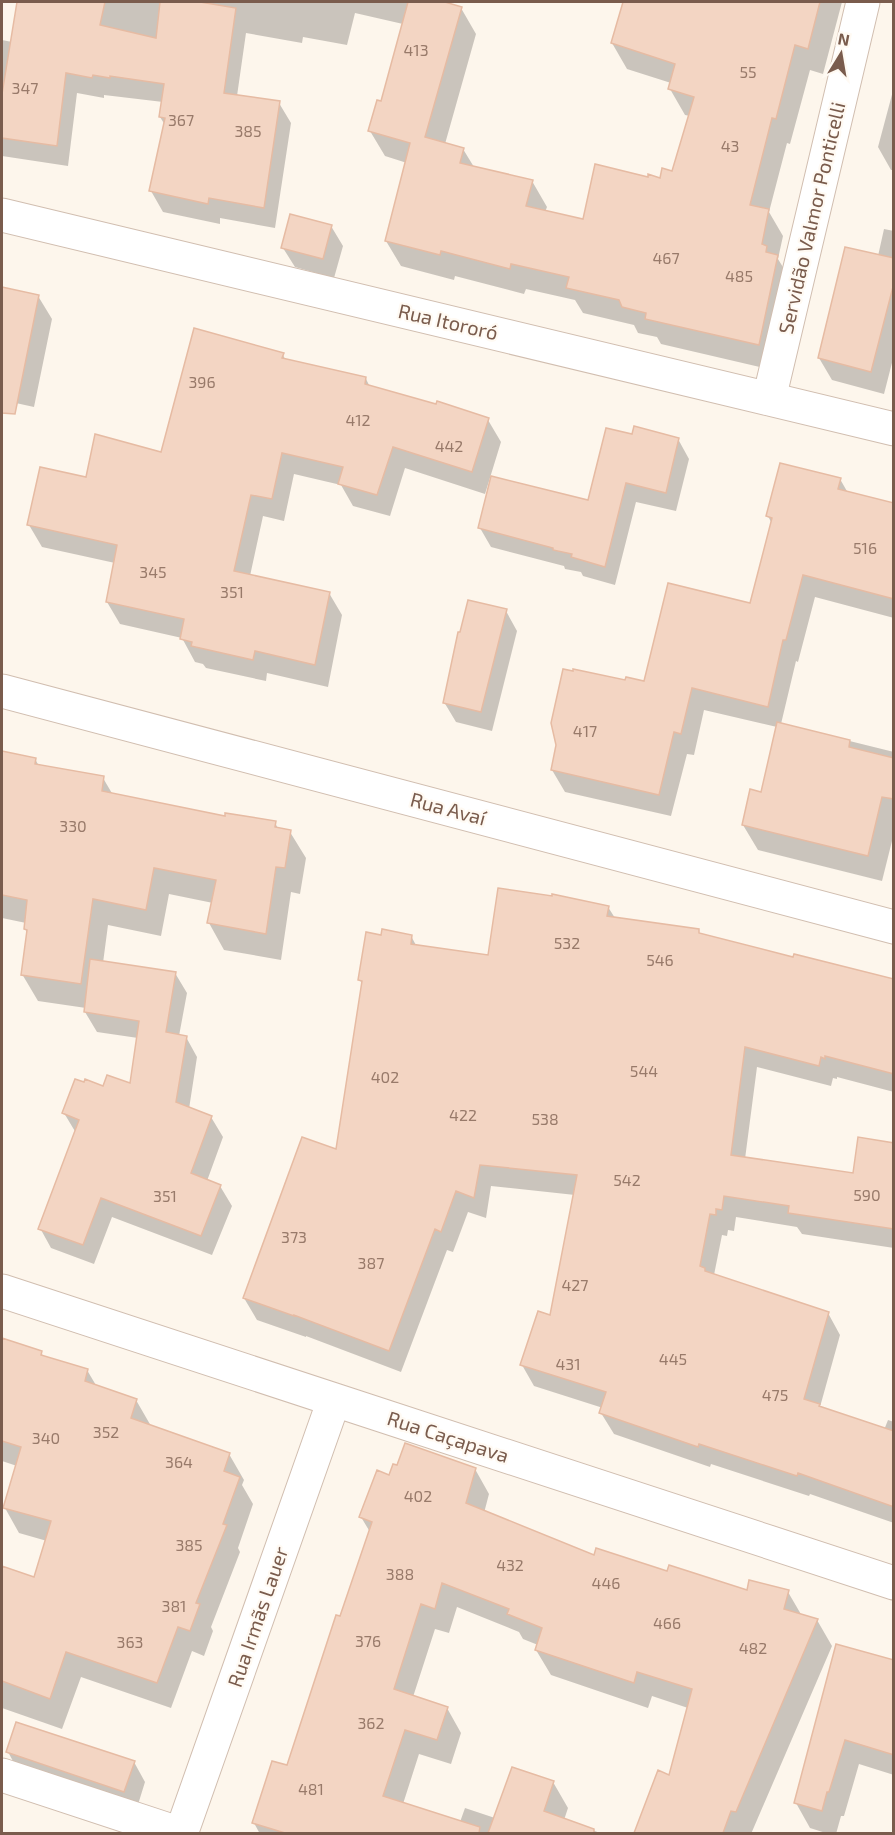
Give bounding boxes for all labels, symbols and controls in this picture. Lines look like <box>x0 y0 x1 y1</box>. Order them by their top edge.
north arrow <box>811 24 871 84</box>
text: N <box>836 28 851 49</box>
house number: 413 <box>403 40 429 59</box>
house number: 55 <box>739 62 757 81</box>
house number: 347 <box>12 78 38 97</box>
street label: Servidão Valmor Ponticelli <box>773 99 849 336</box>
house number: 367 <box>168 110 194 129</box>
house number: 385 <box>234 121 262 140</box>
house number: 43 <box>721 136 739 155</box>
house number: 467 <box>652 248 680 267</box>
house number: 485 <box>725 266 753 285</box>
street label: Rua Itororó <box>396 298 500 344</box>
house number: 396 <box>188 372 216 391</box>
house number: 412 <box>345 410 371 429</box>
house number: 442 <box>435 436 463 455</box>
house number: 516 <box>853 538 877 557</box>
house number: 345 <box>139 562 167 581</box>
house number: 351 <box>220 582 244 601</box>
house number: 417 <box>573 721 597 740</box>
street label: Rua Avaí <box>408 786 490 830</box>
house number: 330 <box>59 816 87 835</box>
house number: 532 <box>554 933 580 952</box>
house number: 546 <box>646 950 674 969</box>
house number: 544 <box>630 1061 658 1080</box>
house number: 402 <box>371 1067 399 1086</box>
house number: 422 <box>449 1105 477 1124</box>
house number: 538 <box>531 1109 559 1128</box>
house number: 542 <box>613 1170 641 1189</box>
house number: 590 <box>853 1185 881 1204</box>
house number: 351 <box>153 1186 177 1205</box>
house number: 373 <box>281 1227 307 1246</box>
house number: 387 <box>358 1253 384 1272</box>
house number: 427 <box>561 1275 589 1294</box>
house number: 445 <box>659 1349 687 1368</box>
house number: 431 <box>555 1354 581 1373</box>
house number: 475 <box>762 1385 788 1404</box>
street label: Rua Caçapava <box>384 1405 512 1468</box>
house number: 352 <box>93 1422 119 1441</box>
house number: 340 <box>32 1428 60 1447</box>
house number: 364 <box>165 1452 193 1471</box>
house number: 402 <box>404 1486 432 1505</box>
house number: 385 <box>175 1535 203 1554</box>
street label: Rua Irmãs Lauer <box>222 1543 292 1690</box>
house number: 432 <box>496 1555 524 1574</box>
house number: 388 <box>386 1564 414 1583</box>
house number: 446 <box>592 1573 620 1592</box>
house number: 381 <box>162 1596 186 1615</box>
house number: 466 <box>653 1613 681 1632</box>
house number: 376 <box>355 1631 381 1650</box>
house number: 363 <box>117 1632 143 1651</box>
house number: 482 <box>739 1638 767 1657</box>
house number: 362 <box>357 1713 385 1732</box>
house number: 481 <box>298 1779 324 1798</box>

